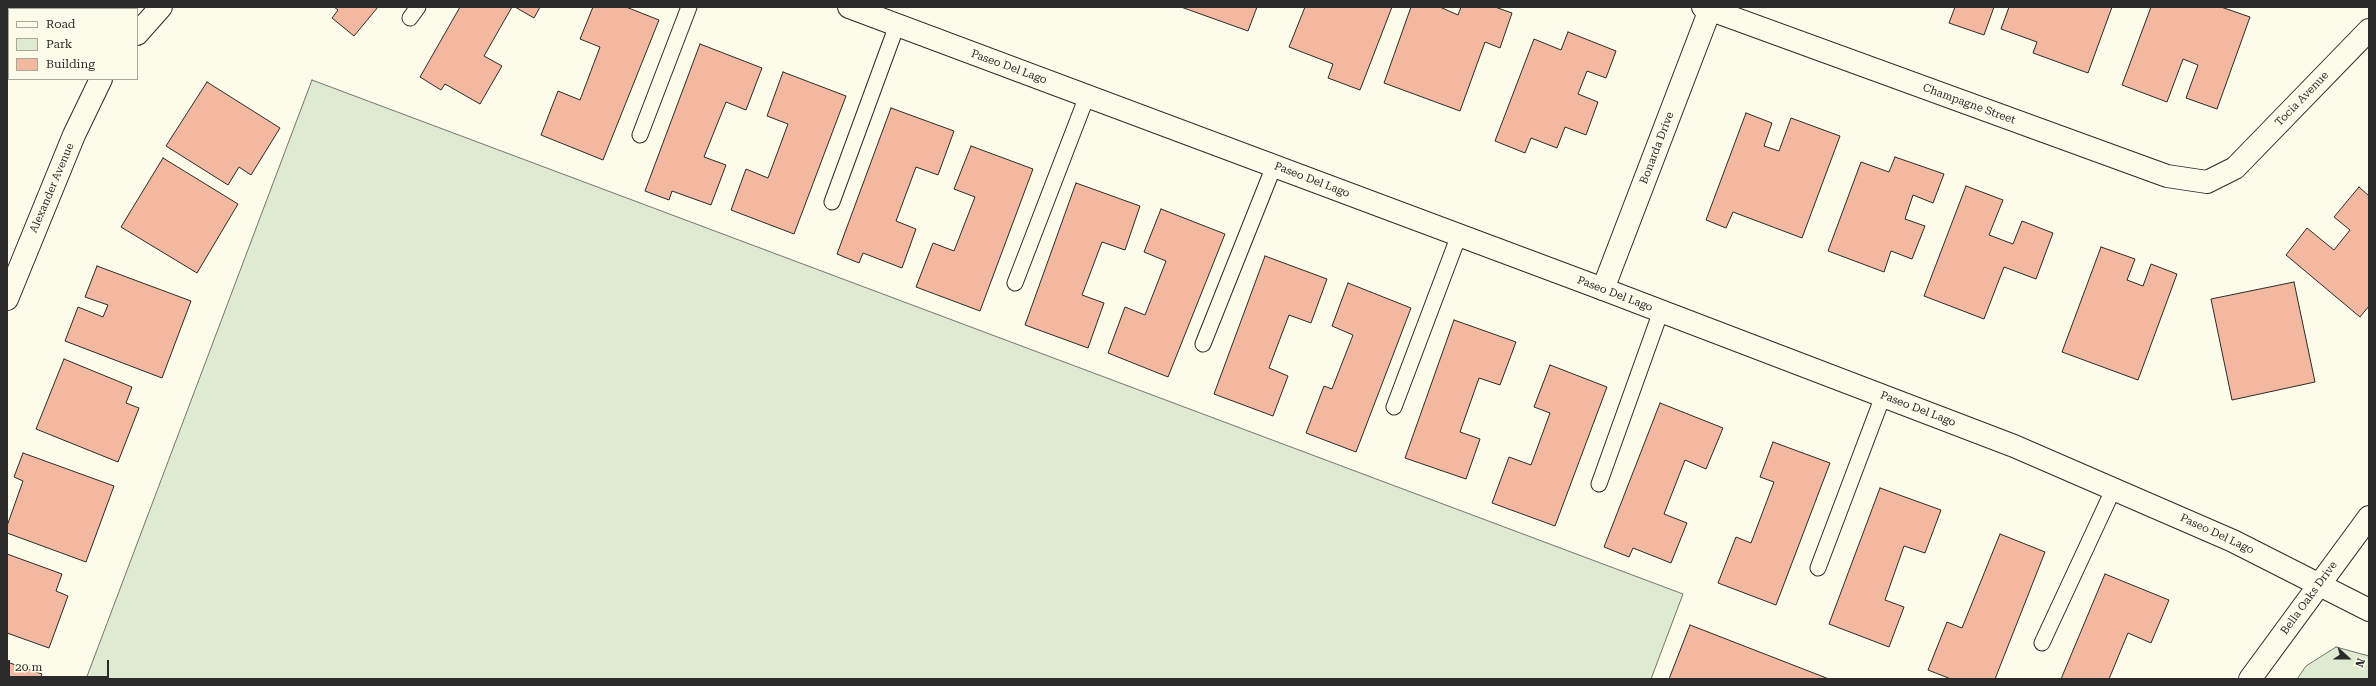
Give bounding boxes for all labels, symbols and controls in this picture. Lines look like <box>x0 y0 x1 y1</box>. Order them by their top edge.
legend <box>8 8 138 80</box>
text: Road <box>46 17 75 31</box>
text: Park <box>46 37 72 51</box>
street label: Paseo Del Lago <box>969 47 1049 87</box>
text: Building <box>46 57 95 71</box>
street label: Tocia Avenue <box>2273 69 2331 129</box>
street label: Champagne Street <box>1921 81 2017 127</box>
street label: Bonarda Drive <box>1637 110 1677 186</box>
street label: Alexander Avenue <box>27 141 77 235</box>
street label: Paseo Del Lago <box>1272 160 1352 200</box>
street label: Paseo Del Lago <box>1575 274 1655 314</box>
street label: Paseo Del Lago <box>1878 389 1958 429</box>
street label: Paseo Del Lago <box>2178 511 2256 557</box>
street label: Bella Oaks Drive <box>2278 559 2340 637</box>
north arrow <box>2328 638 2368 678</box>
scale bar <box>10 652 111 678</box>
text: N <box>2352 656 2367 669</box>
text: 20 m <box>15 660 42 674</box>

